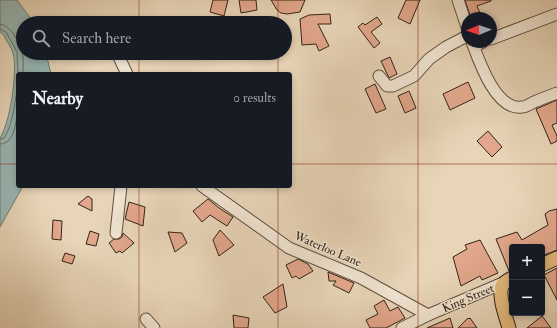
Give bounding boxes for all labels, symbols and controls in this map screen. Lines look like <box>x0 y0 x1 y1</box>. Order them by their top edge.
north arrow <box>461 12 497 48</box>
search box <box>16 16 292 60</box>
icon: search <box>30 27 52 49</box>
text: Search here <box>62 29 131 48</box>
text: Nearby <box>32 88 83 109</box>
text: 0 results <box>233 90 276 106</box>
street label: Waterloo Lane <box>291 228 364 270</box>
map controls <box>509 244 545 316</box>
button: + <box>509 244 545 280</box>
button: − <box>509 280 545 316</box>
street label: King Street <box>440 281 497 316</box>

